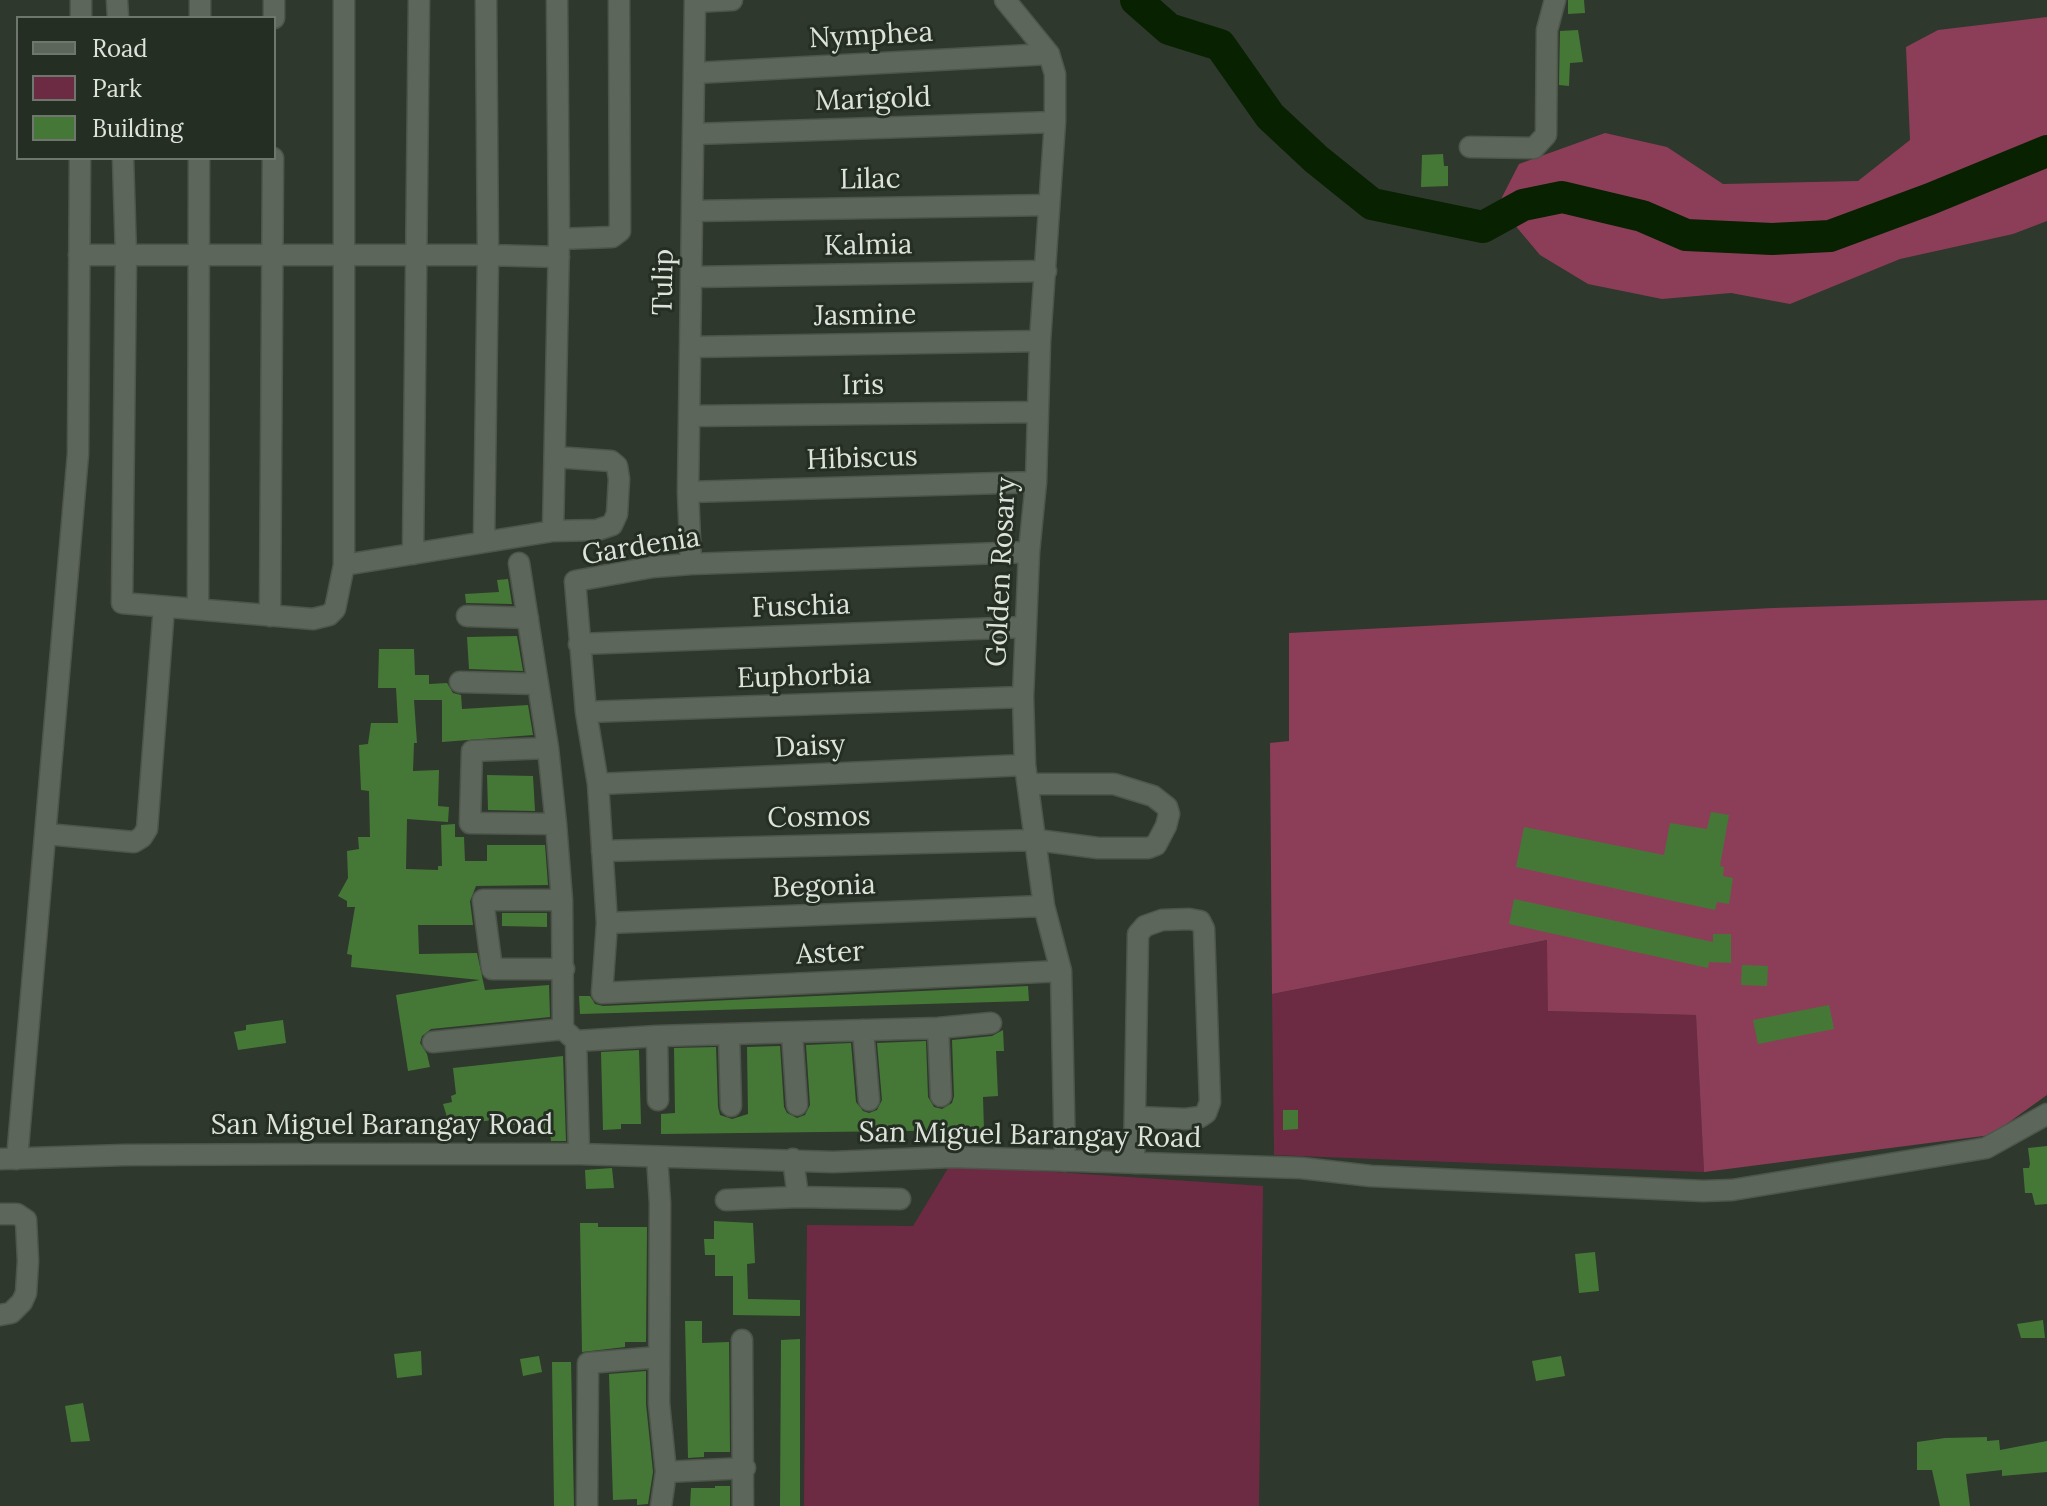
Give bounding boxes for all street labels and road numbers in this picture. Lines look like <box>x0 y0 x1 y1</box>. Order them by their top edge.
street label: Nymphea <box>808 16 934 56</box>
street label: Marigold <box>814 81 932 119</box>
street label: Lilac <box>839 163 901 197</box>
street label: Kalmia <box>823 228 913 264</box>
street label: Tulip <box>647 249 681 315</box>
street label: Jasmine <box>813 298 917 334</box>
street label: Iris <box>842 369 884 403</box>
street label: Hibiscus <box>806 440 918 478</box>
street label: Golden Rosary <box>980 476 1024 668</box>
street label: Gardenia <box>580 521 702 573</box>
street label: Fuschia <box>751 588 851 626</box>
street label: Euphorbia <box>736 658 872 696</box>
street label: Daisy <box>774 728 846 766</box>
street label: Cosmos <box>767 800 871 836</box>
street label: Begonia <box>772 868 876 906</box>
street label: Aster <box>795 935 865 973</box>
street label: San Miguel Barangay Road <box>211 1109 553 1143</box>
street label: San Miguel Barangay Road <box>858 1116 1202 1156</box>

